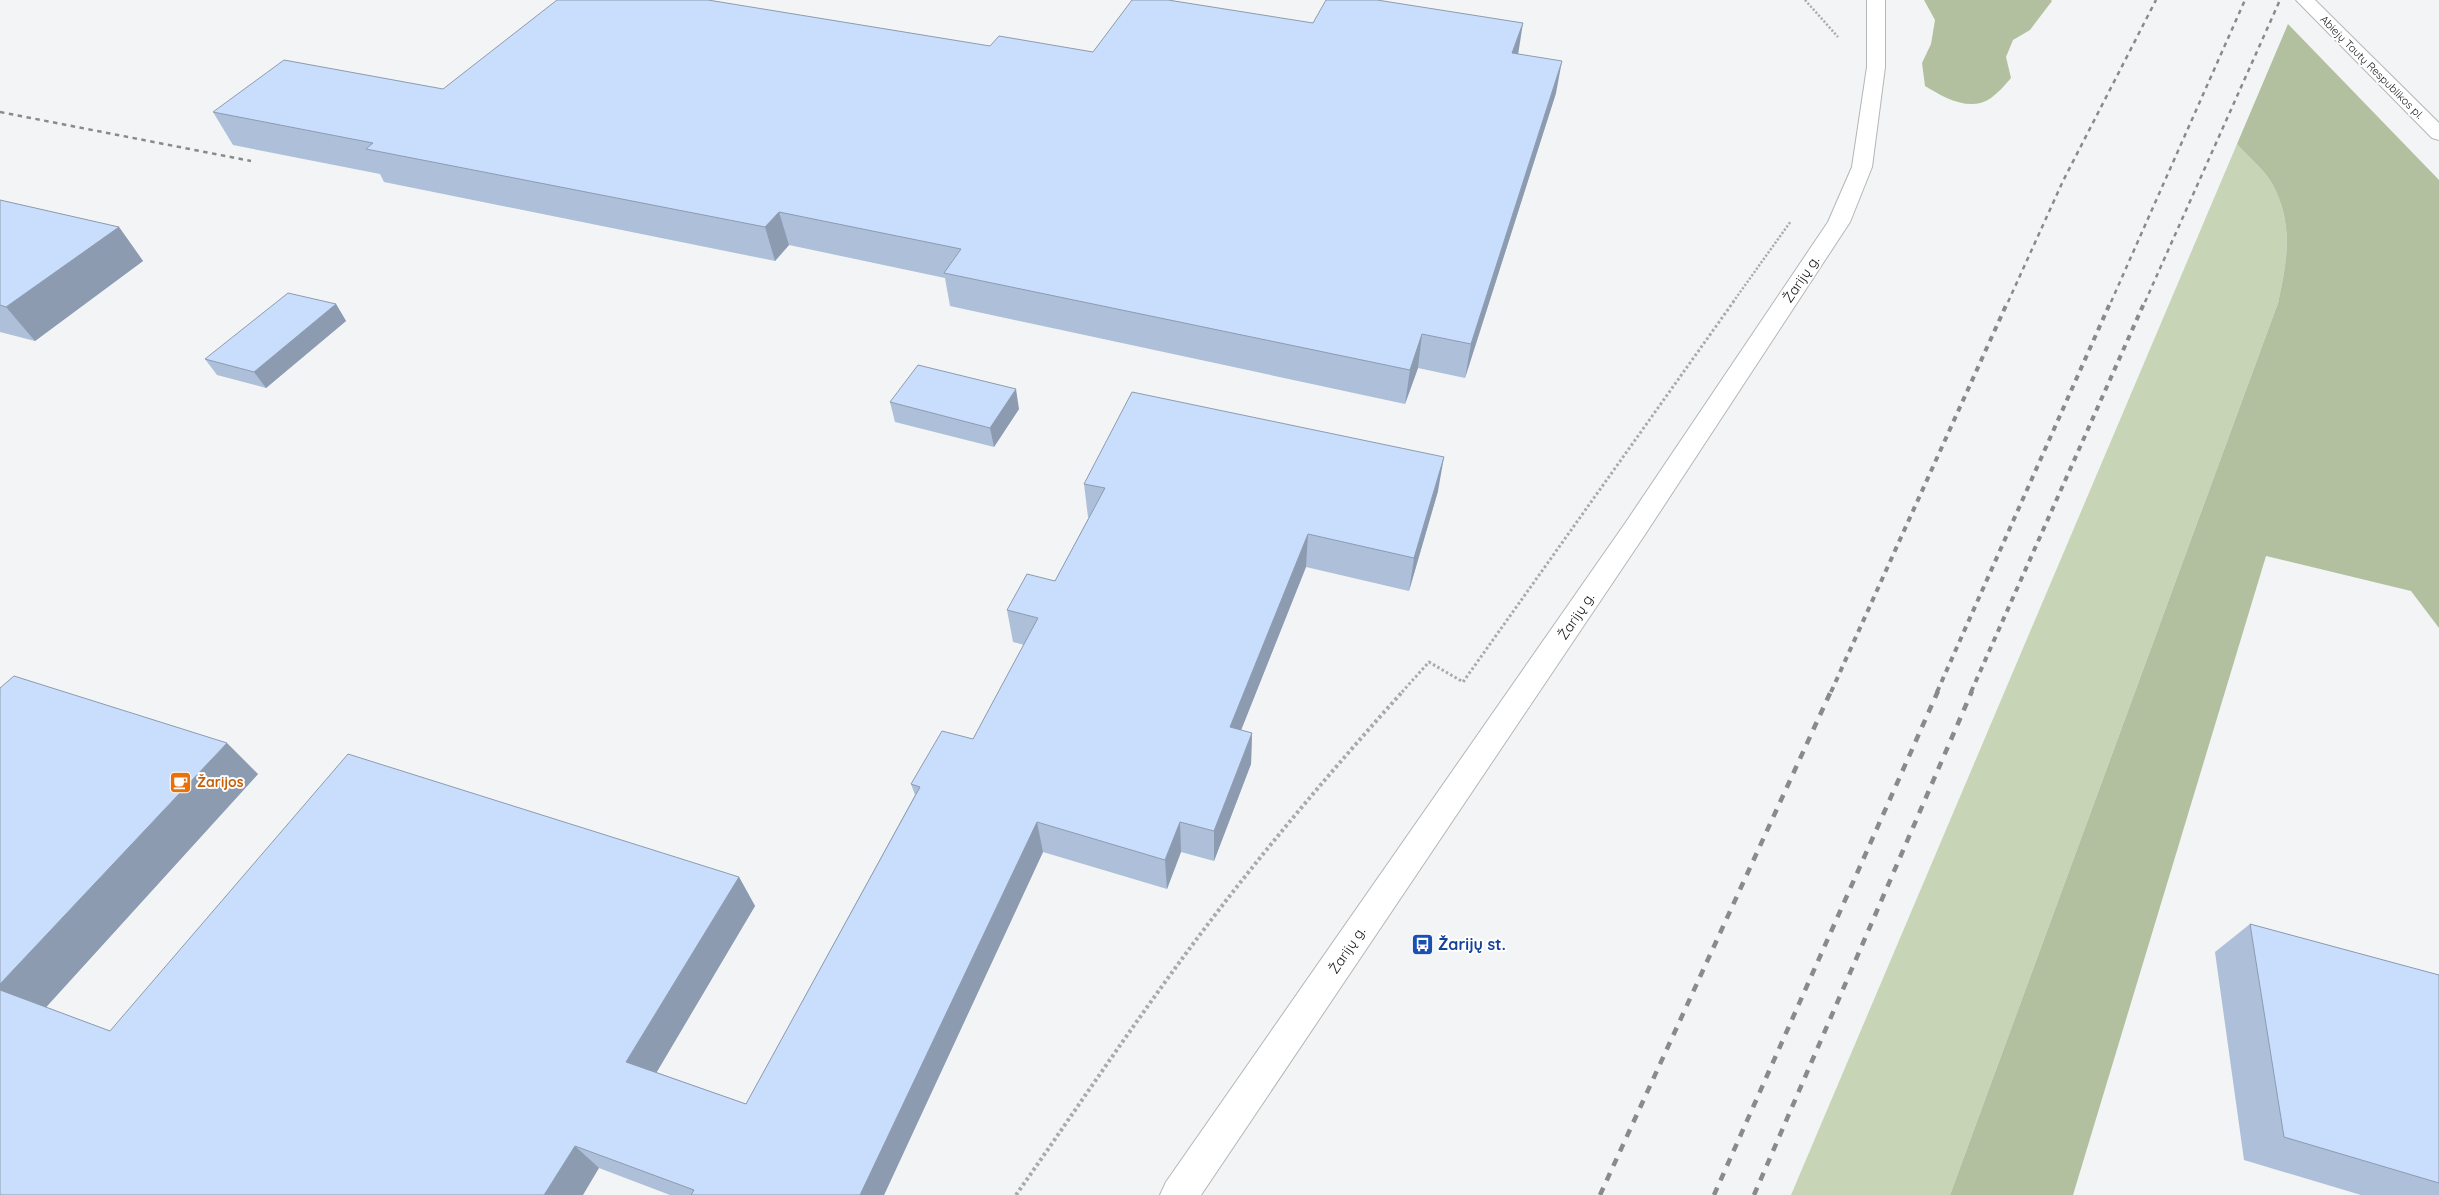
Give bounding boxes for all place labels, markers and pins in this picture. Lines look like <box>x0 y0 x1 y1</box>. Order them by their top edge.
cafe icon: Žarijos <box>169 770 193 794</box>
place label: Žarijos <box>197 773 244 791</box>
bus stop icon: Žarijų st. <box>1410 932 1434 956</box>
place label: Žarijų st. <box>1438 934 1506 954</box>

